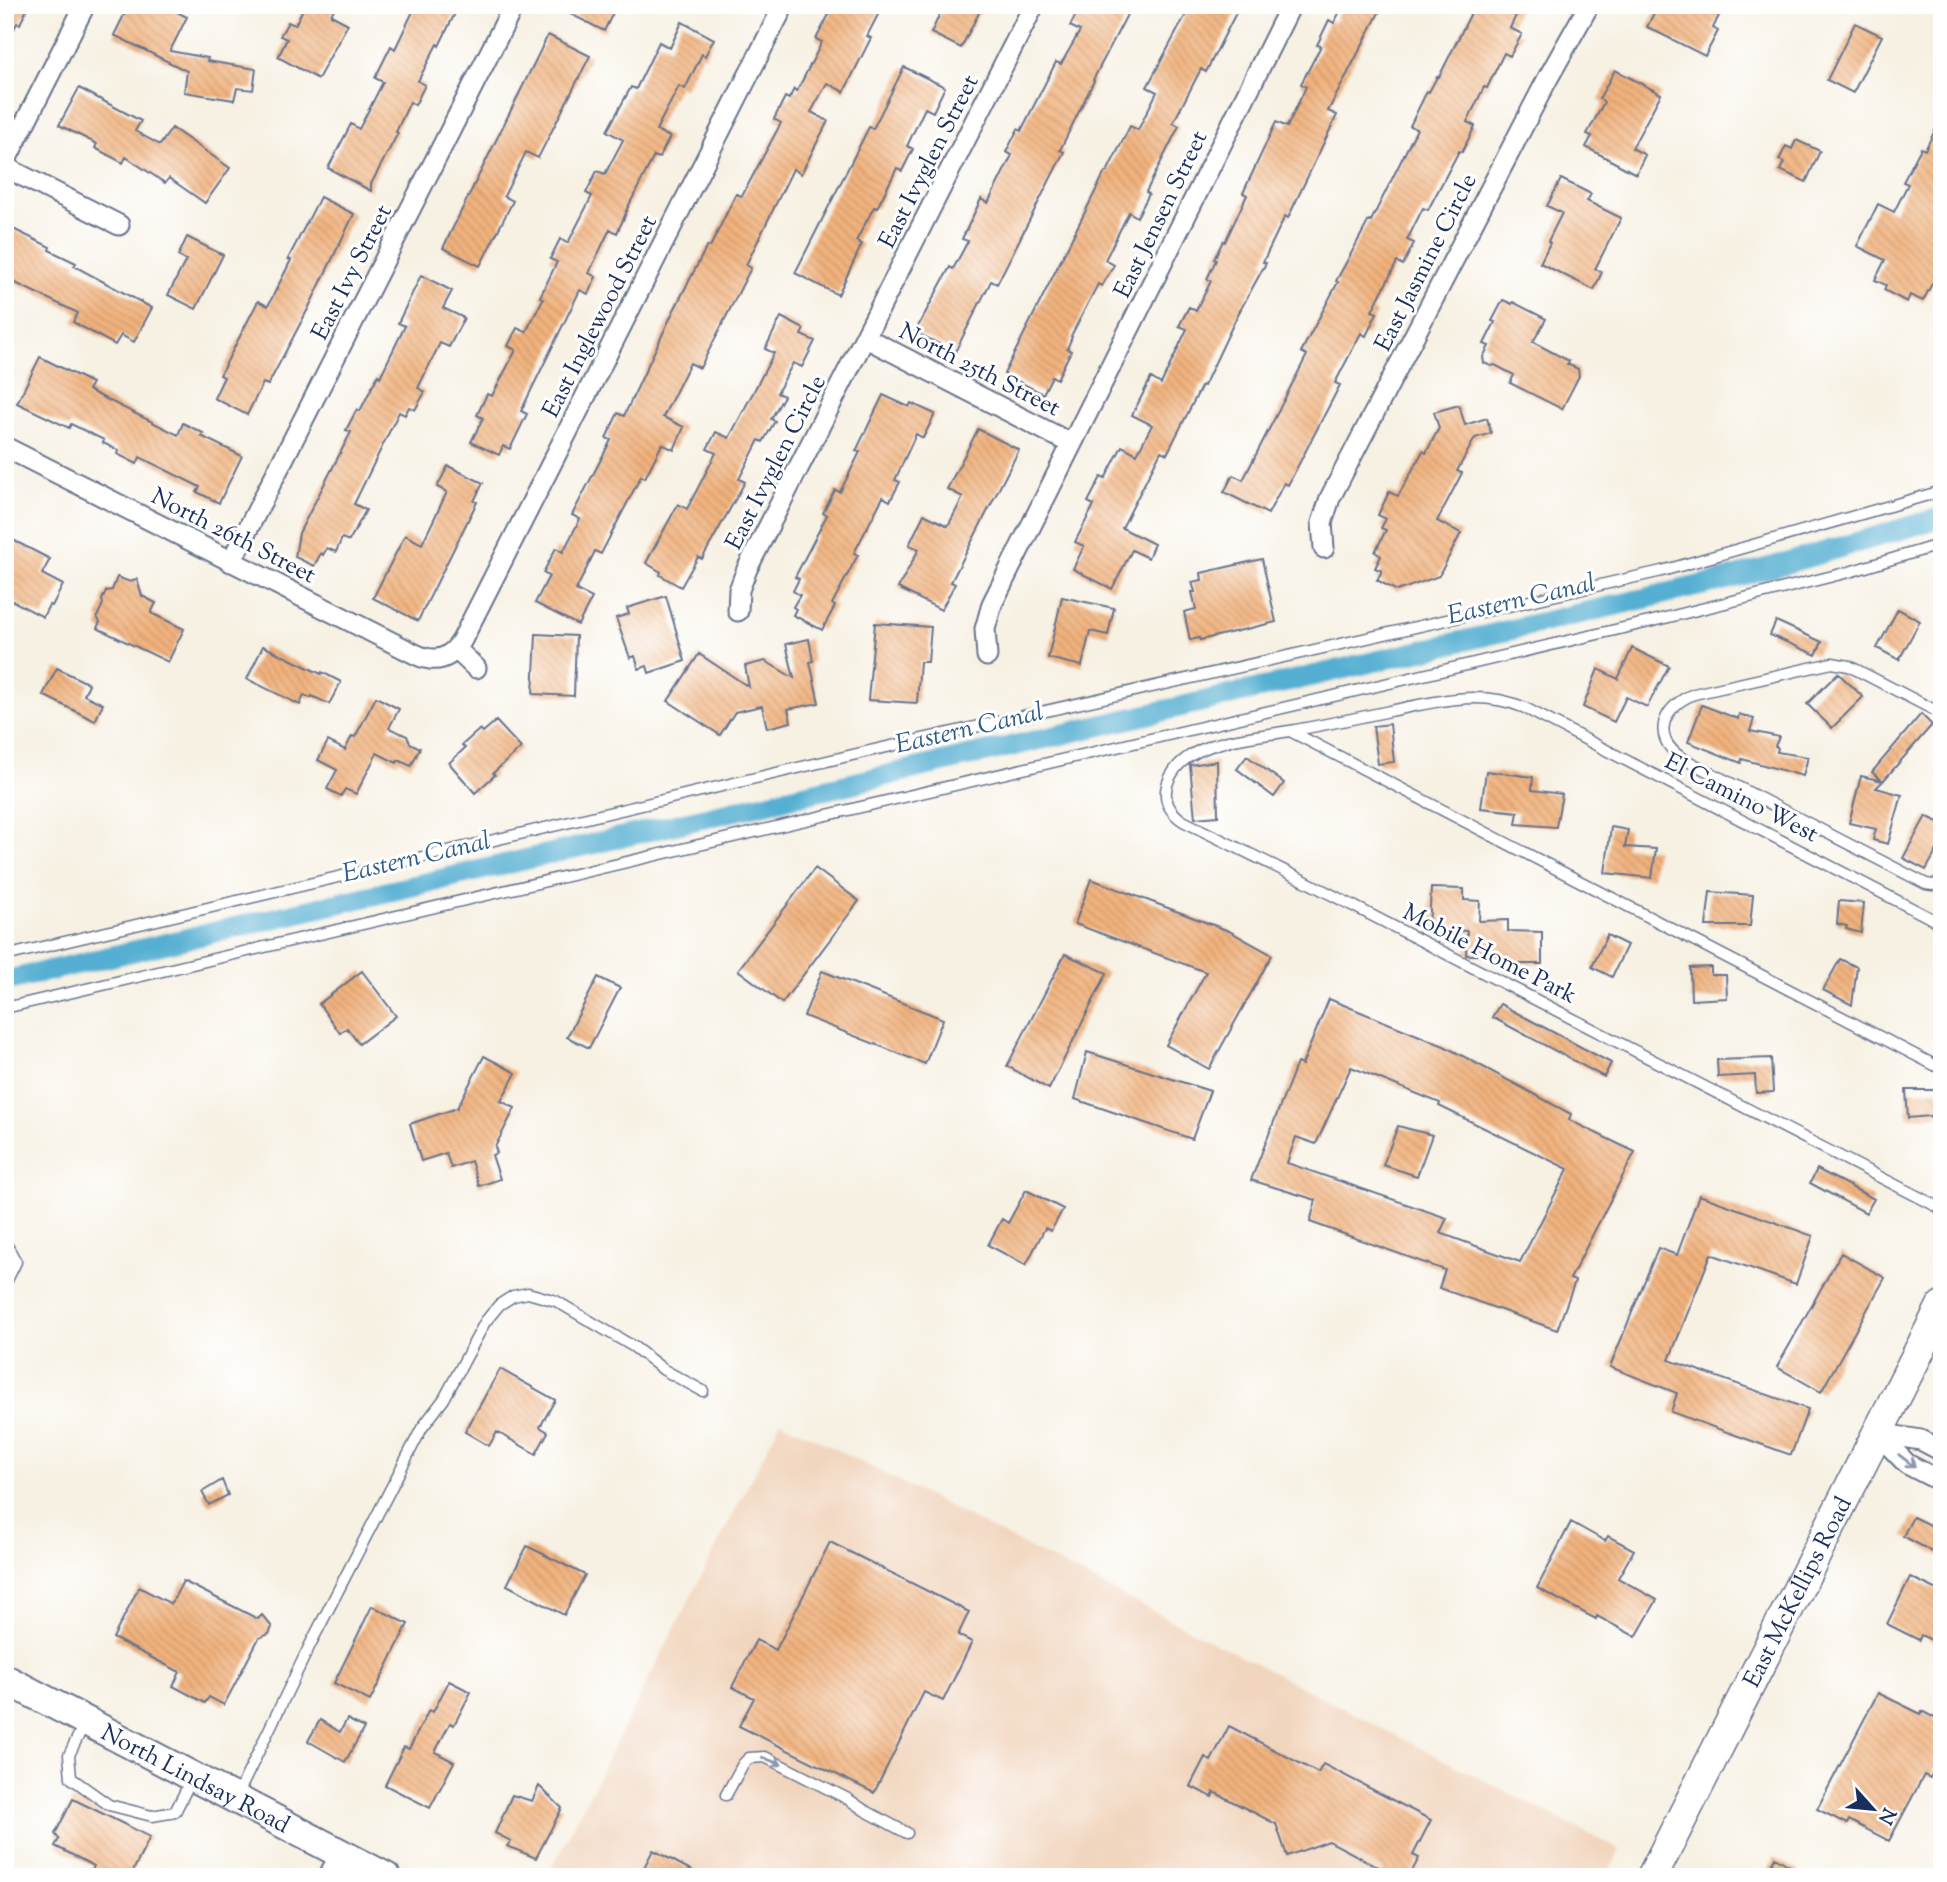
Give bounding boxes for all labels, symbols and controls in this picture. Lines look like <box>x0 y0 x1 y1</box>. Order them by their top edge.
street label: East Ivyglen Street <box>871 69 988 255</box>
street label: East Jensen Street <box>1107 125 1217 304</box>
street label: East Jasmine Circle <box>1367 168 1486 358</box>
street label: East Ivy Street <box>304 199 401 346</box>
street label: East Inglewood Street <box>535 210 667 424</box>
street label: North 25th Street <box>892 315 1066 426</box>
street label: East Ivyglen Circle <box>718 370 836 556</box>
street label: North 26th Street <box>145 481 321 593</box>
water label: Eastern Canal <box>1444 565 1600 635</box>
water label: Eastern Canal <box>892 694 1048 764</box>
street label: El Camino West <box>1658 745 1824 852</box>
water label: Eastern Canal <box>339 823 495 893</box>
street label: Mobile Home Park <box>1396 896 1582 1013</box>
one-way arrow <box>1897 1454 1915 1469</box>
street label: East McKellips Road <box>1736 1491 1862 1694</box>
street label: North Lindsay Road <box>95 1717 296 1843</box>
one-way arrow <box>761 1755 782 1768</box>
north arrow <box>1839 1773 1909 1843</box>
text: N <box>1870 1803 1901 1828</box>

